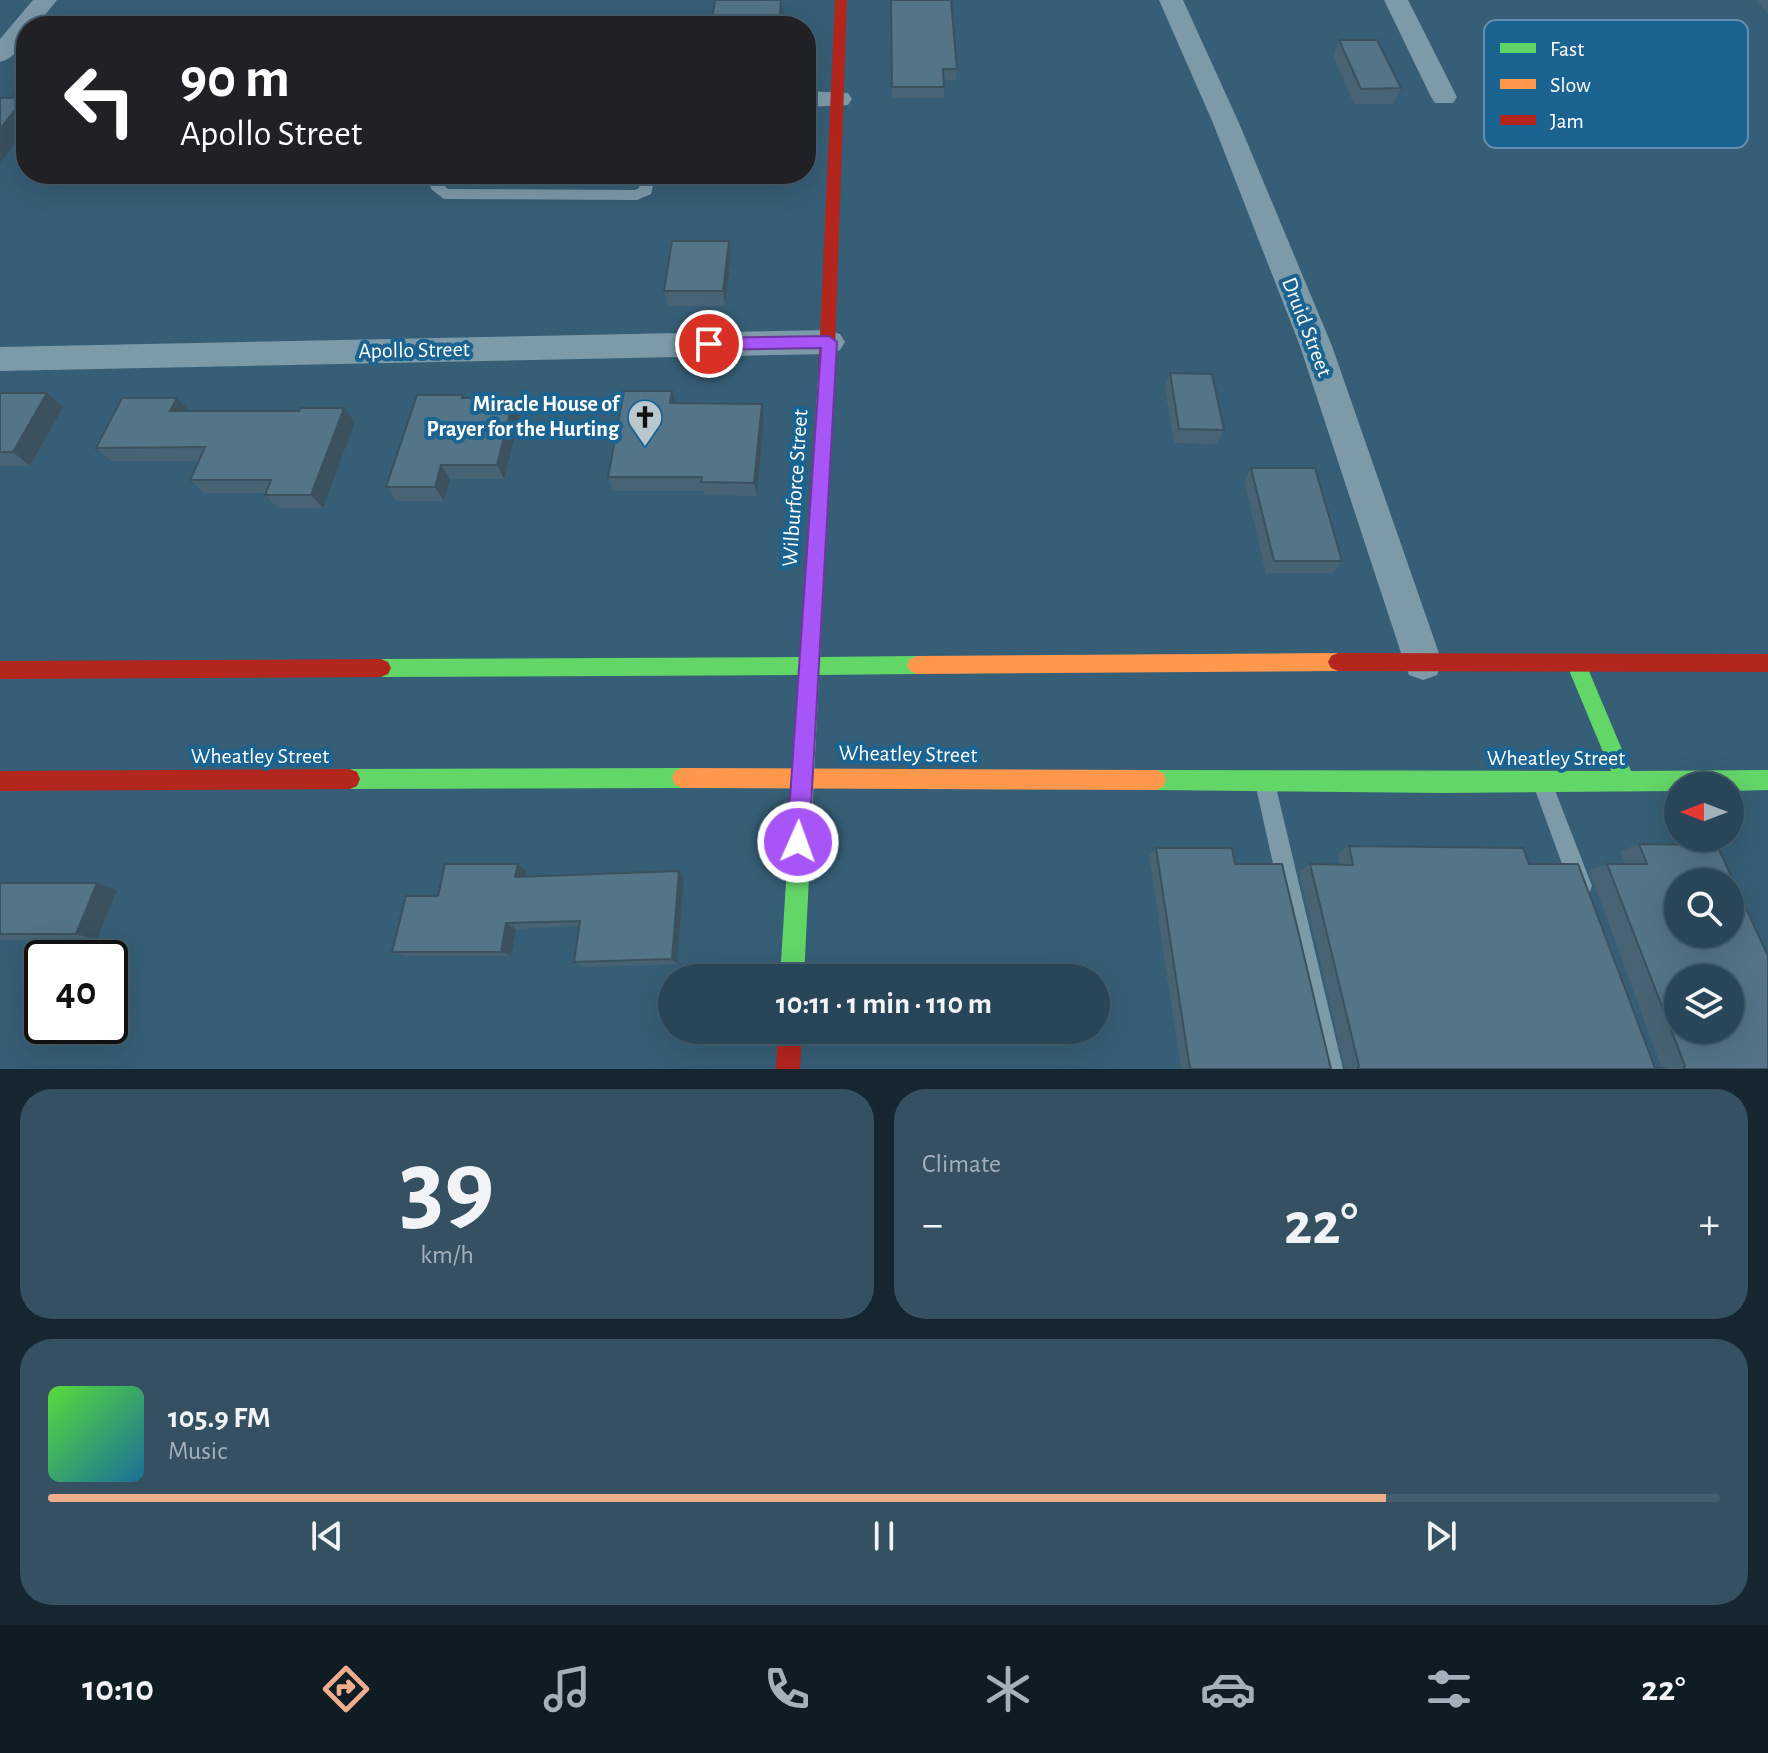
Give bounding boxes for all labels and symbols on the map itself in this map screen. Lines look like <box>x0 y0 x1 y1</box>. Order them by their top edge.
legend <box>1484 20 1748 148</box>
text: Fast <box>1550 38 1584 60</box>
text: Slow <box>1550 74 1591 96</box>
text: Jam <box>1550 110 1584 132</box>
street label: Druid Street <box>1278 274 1336 380</box>
pin <box>675 310 743 378</box>
street label: Apollo Street <box>358 338 470 362</box>
place label: Miracle House of Prayer for the Hurting <box>427 393 621 441</box>
church icon: Miracle House of Prayer for the Hurting <box>626 398 664 448</box>
street label: Wilburforce Street <box>779 409 811 567</box>
street label: Wheatley Street <box>839 742 977 766</box>
street label: Wheatley Street <box>191 745 329 767</box>
street label: Wheatley Street <box>1487 747 1625 769</box>
north arrow <box>1664 772 1744 852</box>
position arrow <box>756 800 840 884</box>
speed limit sign: 40 <box>24 940 128 1044</box>

